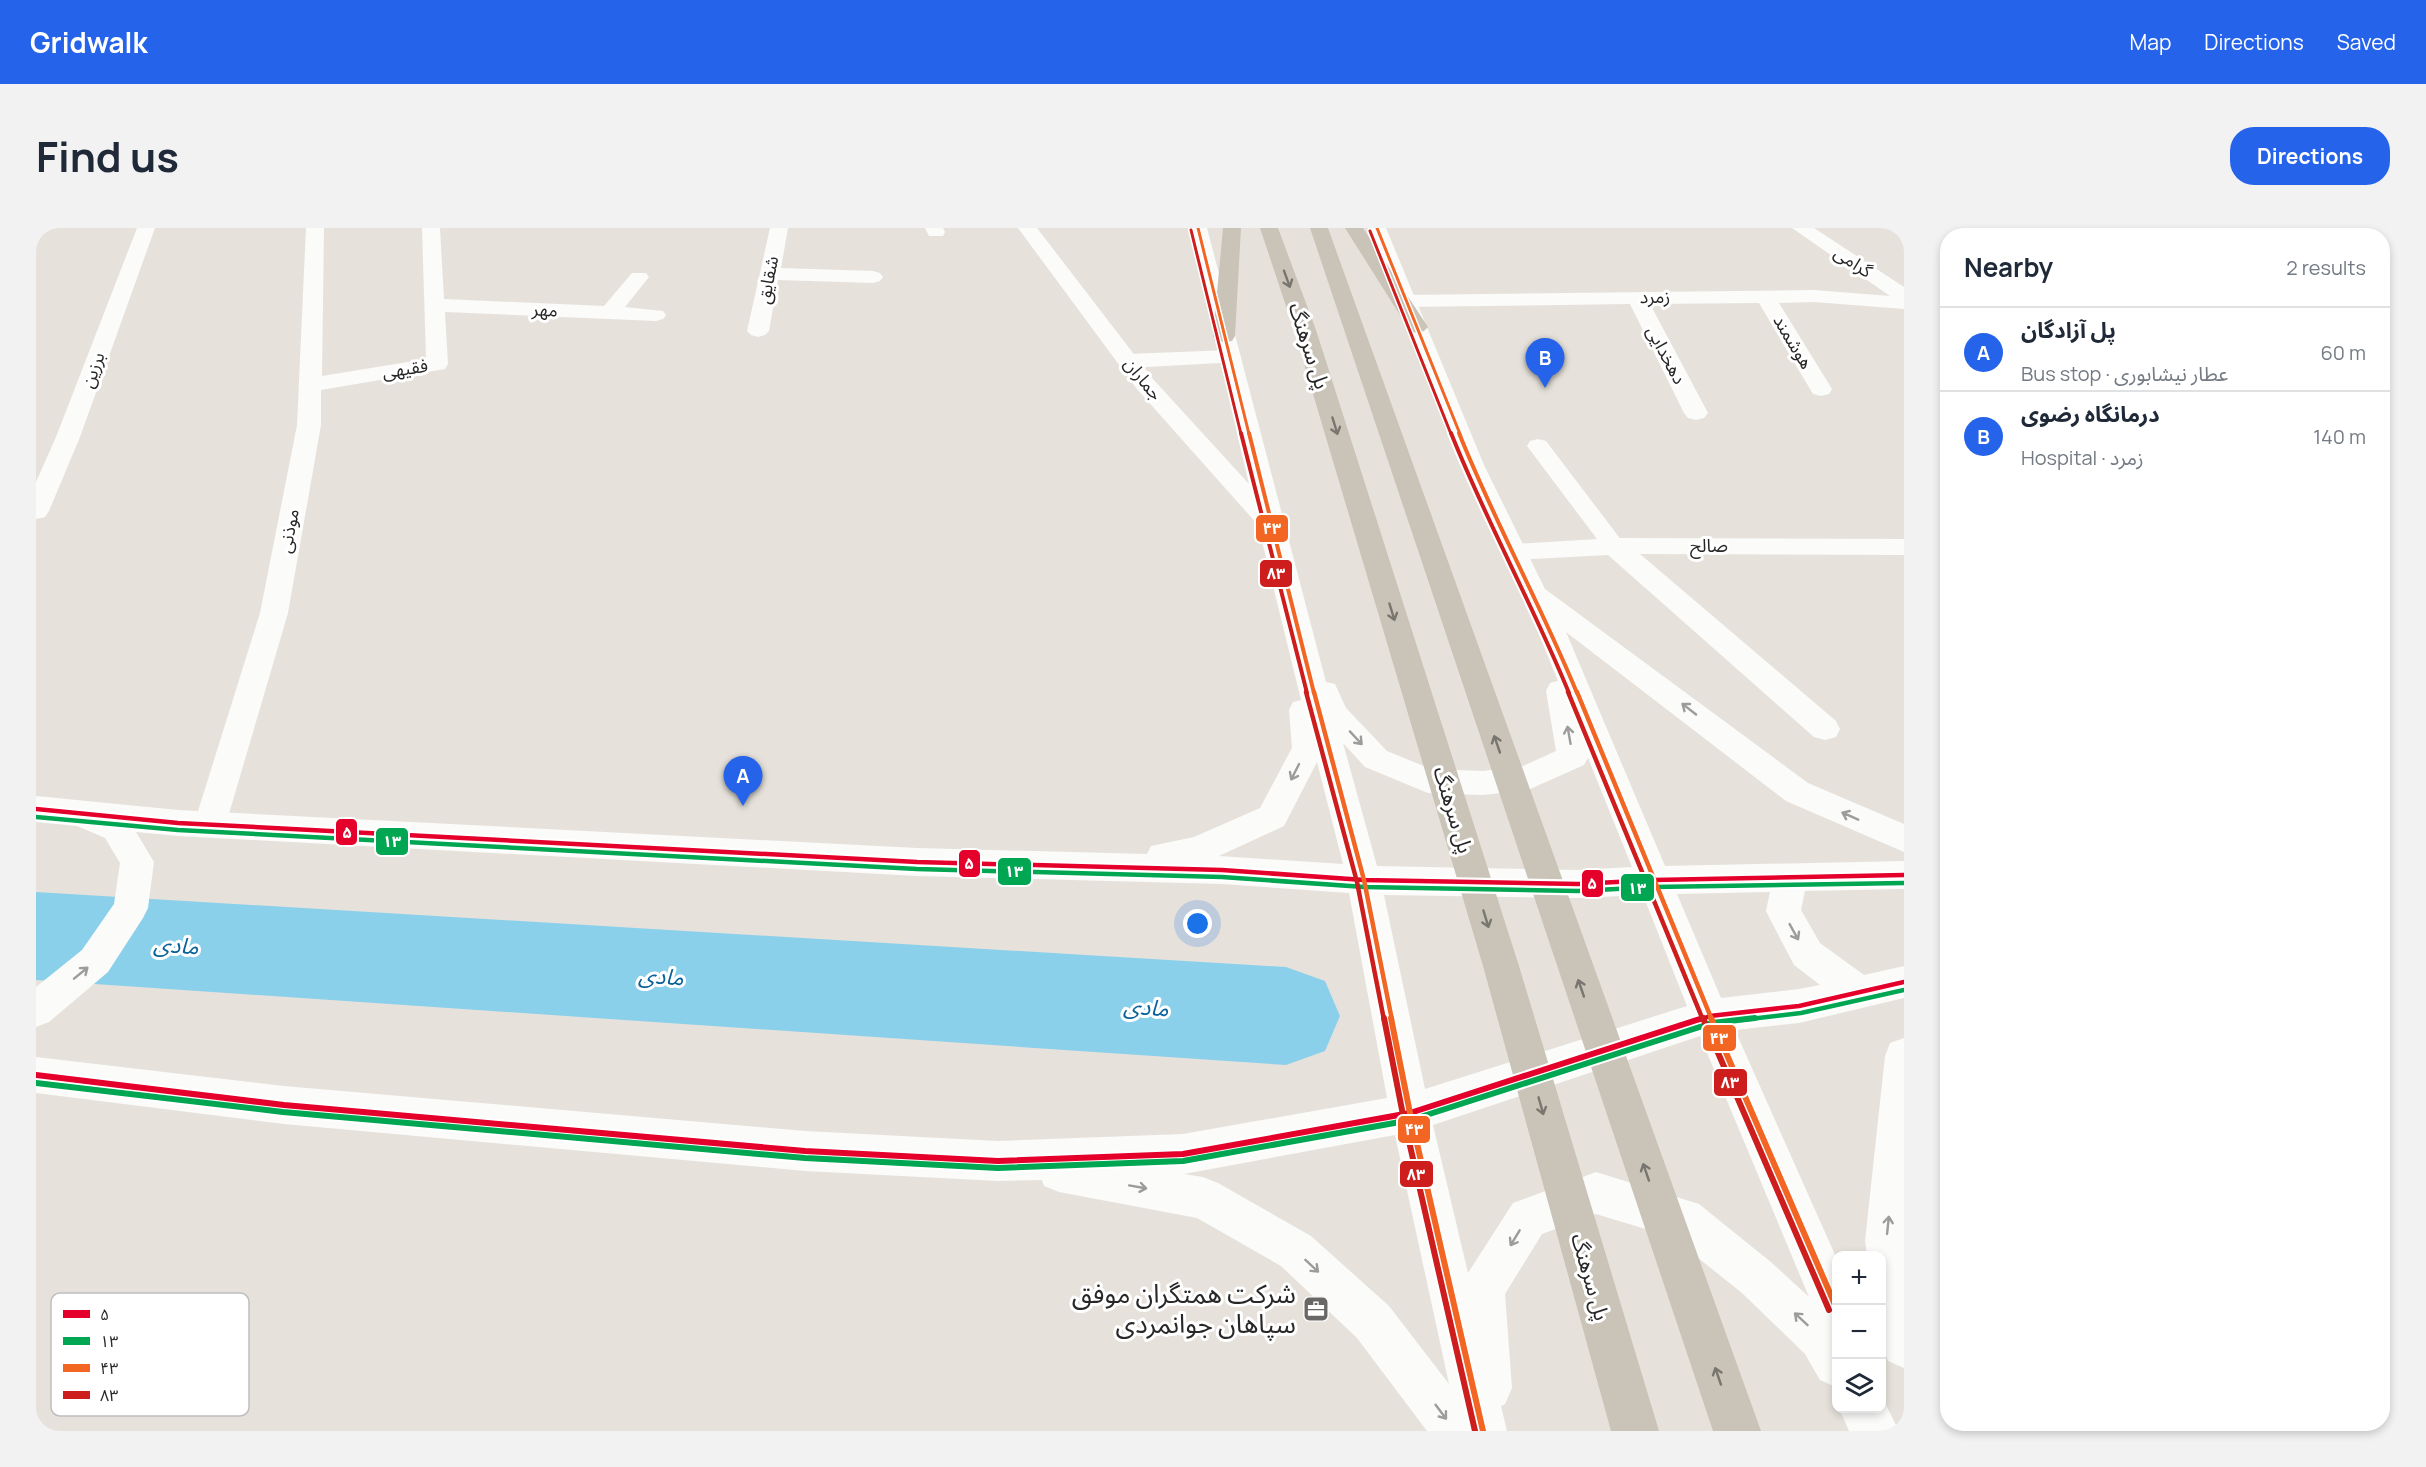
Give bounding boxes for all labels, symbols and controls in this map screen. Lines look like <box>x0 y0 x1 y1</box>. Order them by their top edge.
text: Gridwalk <box>30 23 147 61</box>
text: Map <box>2130 28 2171 56</box>
text: Directions <box>2204 28 2304 56</box>
text: Saved <box>2337 28 2396 56</box>
text: Find us <box>36 127 179 185</box>
button: Directions <box>2230 127 2390 185</box>
street label: گرامی <box>1830 240 1878 283</box>
text: Nearby <box>1964 249 2053 285</box>
street label: شقایق <box>751 254 783 306</box>
text: 2 results <box>2286 254 2366 281</box>
one-way arrow <box>1283 269 1294 288</box>
street label: زمرد <box>1640 284 1670 308</box>
street label: مهر <box>531 296 559 322</box>
street label: پل سرهنگ <box>1283 299 1337 393</box>
street label: هوشمند <box>1768 310 1819 373</box>
text: پل آزادگان <box>2021 315 2116 345</box>
street label: دهخدایی <box>1642 321 1692 388</box>
pin: B <box>1526 338 1564 388</box>
text: A <box>1977 339 1990 366</box>
text: 60 m <box>2320 339 2366 366</box>
street label: برزین <box>75 348 110 391</box>
street label: جماران <box>1119 352 1169 405</box>
street label: فقیهی <box>380 353 429 383</box>
text: Bus stop · عطار نیشابوری <box>2021 360 2228 387</box>
text: درمانگاه رضوی <box>2021 399 2160 429</box>
one-way arrow <box>1330 416 1341 435</box>
text: B <box>1977 423 1990 450</box>
text: 140 m <box>2313 423 2366 450</box>
text: Hospital · زمرد <box>2021 444 2144 471</box>
street label: موذنی <box>272 507 304 555</box>
line badge: ۴۳ <box>1255 514 1289 543</box>
text: ۴۳ <box>1263 517 1281 539</box>
street label: صالح <box>1690 533 1728 559</box>
line badge: ۸۳ <box>1259 559 1293 588</box>
text: ۸۳ <box>1267 562 1285 584</box>
one-way arrow <box>1387 602 1398 621</box>
one-way arrow <box>1681 703 1697 716</box>
one-way arrow <box>1563 725 1574 745</box>
one-way arrow <box>1349 730 1363 745</box>
one-way arrow <box>1490 735 1501 754</box>
pin: A <box>724 756 762 806</box>
one-way arrow <box>1289 763 1300 781</box>
street label: پل سرهنگ <box>1427 763 1480 857</box>
one-way arrow <box>1842 809 1860 821</box>
line badge: ۵ <box>335 818 358 846</box>
text: ۵ <box>342 821 352 843</box>
line badge: ۱۳ <box>375 827 409 856</box>
text: ۱۳ <box>383 830 401 852</box>
line badge: ۵ <box>958 849 981 878</box>
text: ۵ <box>964 852 974 874</box>
line badge: ۱۳ <box>997 857 1032 886</box>
text: ۱۳ <box>1005 860 1023 882</box>
line badge: ۵ <box>1581 869 1604 898</box>
text: ۵ <box>1587 872 1597 894</box>
line badge: ۱۳ <box>1620 873 1655 902</box>
text: ۱۳ <box>1628 877 1646 899</box>
your location <box>1183 909 1212 938</box>
one-way arrow <box>1481 909 1492 928</box>
one-way arrow <box>1788 923 1800 940</box>
water label: مادی <box>152 928 200 962</box>
water label: مادی <box>637 959 685 993</box>
one-way arrow <box>73 966 88 980</box>
one-way arrow <box>1575 979 1586 998</box>
water label: مادی <box>1122 990 1170 1024</box>
line badge: ۴۳ <box>1702 1024 1737 1052</box>
text: ۴۳ <box>1710 1027 1728 1049</box>
line badge: ۸۳ <box>1713 1068 1748 1097</box>
text: ۸۳ <box>1721 1071 1739 1093</box>
one-way arrow <box>1536 1096 1547 1115</box>
line badge: ۴۳ <box>1397 1115 1431 1144</box>
text: ۴۳ <box>1405 1118 1423 1140</box>
line badge: ۸۳ <box>1399 1160 1434 1188</box>
text: ۸۳ <box>1407 1163 1425 1185</box>
one-way arrow <box>1639 1163 1650 1182</box>
one-way arrow <box>1128 1181 1148 1192</box>
one-way arrow <box>1883 1216 1894 1236</box>
one-way arrow <box>1509 1229 1521 1246</box>
street label: پل سرهنگ <box>1565 1230 1617 1324</box>
map controls <box>1832 1251 1886 1413</box>
button: + <box>1832 1251 1886 1305</box>
one-way arrow <box>1305 1259 1320 1273</box>
place label: شرکت همتگران موفق سپاهان جوانمردی <box>1072 1275 1296 1341</box>
legend <box>51 1293 249 1416</box>
office icon: شرکت همتگران موفق سپاهان جوانمردی <box>1301 1294 1331 1324</box>
text: ۵ <box>100 1303 109 1325</box>
button: − <box>1832 1305 1886 1359</box>
one-way arrow <box>1793 1311 1808 1326</box>
text: ۱۳ <box>100 1330 118 1352</box>
text: ۴۳ <box>100 1357 118 1379</box>
button: layers <box>1832 1359 1886 1413</box>
one-way arrow <box>1711 1367 1722 1386</box>
text: ۸۳ <box>100 1384 118 1406</box>
one-way arrow <box>1435 1403 1447 1419</box>

